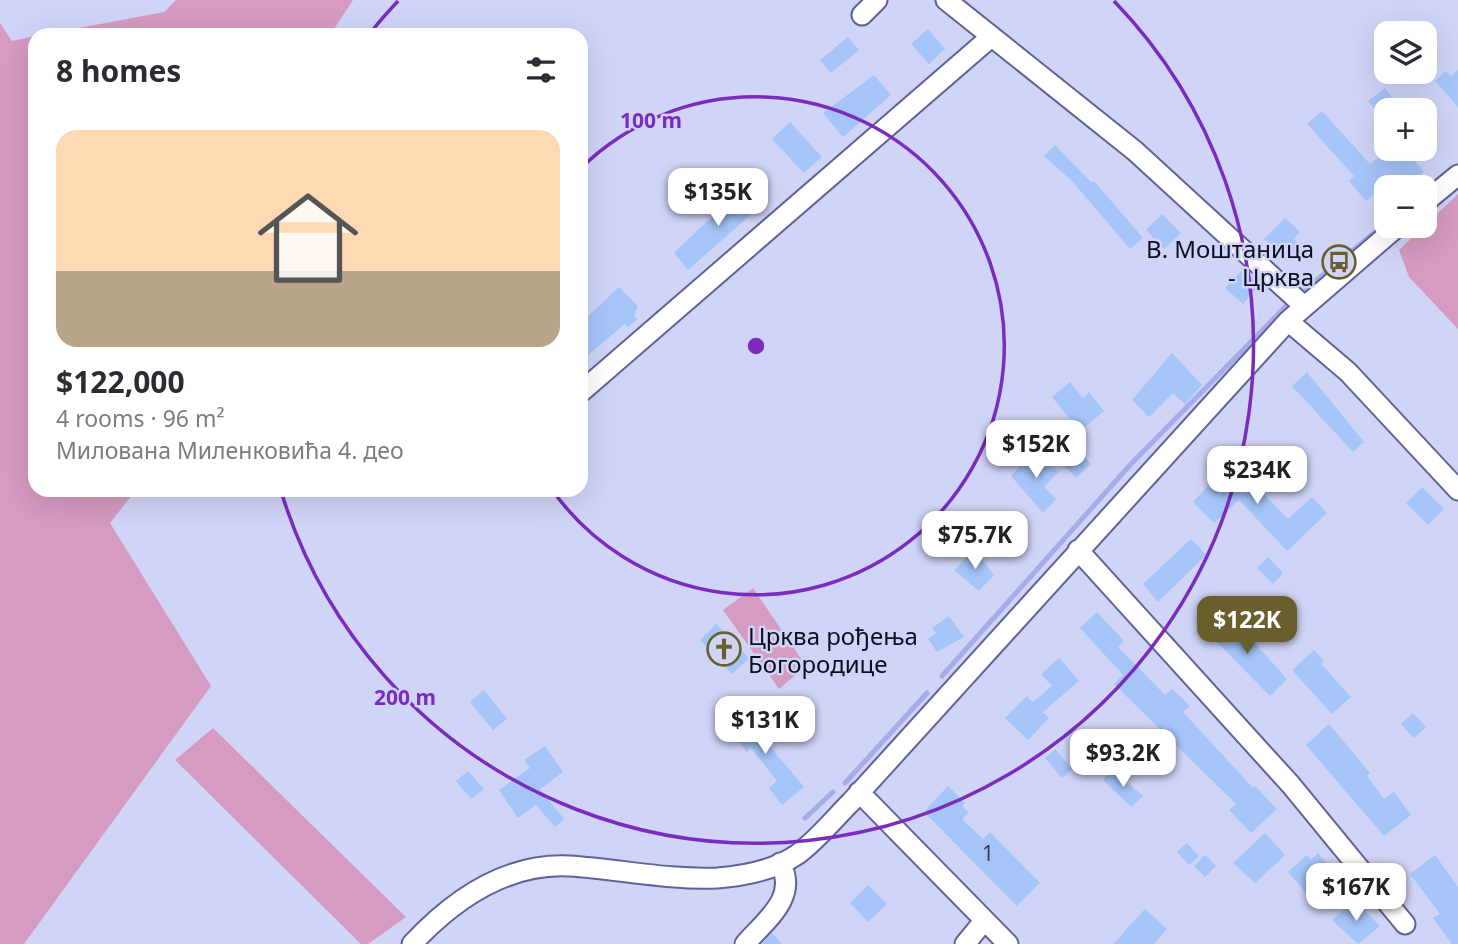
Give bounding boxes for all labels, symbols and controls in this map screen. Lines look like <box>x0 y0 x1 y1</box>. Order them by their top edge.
map controls <box>1374 21 1437 238</box>
button: layers <box>1374 21 1437 84</box>
text: 8 homes <box>56 50 181 91</box>
icon: filters <box>522 51 560 89</box>
button: + <box>1374 98 1437 161</box>
text: 100 m <box>620 106 682 134</box>
pin: $135K <box>669 168 767 228</box>
icon: home <box>245 175 371 301</box>
text: $135K <box>684 175 752 207</box>
button: − <box>1374 175 1437 238</box>
place label: В. Моштаница - Црква <box>1146 232 1314 293</box>
bus stop icon: В. Моштаница - Црква <box>1320 243 1358 281</box>
centre of rings <box>744 334 768 358</box>
text: $122,000 <box>56 361 185 402</box>
text: 4 rooms · 96 m² <box>56 402 225 434</box>
pin: $152K <box>987 420 1085 480</box>
text: $152K <box>1002 427 1070 459</box>
text: Милована Миленковића 4. део <box>56 434 404 466</box>
pin: $234K <box>1208 447 1306 506</box>
text: $234K <box>1223 453 1291 485</box>
pin: $75.7K <box>918 512 1032 571</box>
text: $75.7K <box>938 518 1012 550</box>
pin: $122K <box>1198 596 1296 656</box>
text: $122K <box>1213 603 1281 635</box>
place label: Црква рођења Богородице <box>748 619 918 680</box>
church icon: Црква рођења Богородице <box>705 630 743 668</box>
text: 200 m <box>374 683 436 711</box>
pin: $131K <box>716 696 814 756</box>
text: $131K <box>731 703 799 735</box>
pin: $93.2K <box>1066 730 1180 789</box>
text: $93.2K <box>1086 736 1160 768</box>
house number: 1 <box>982 839 994 867</box>
pin: $167K <box>1307 864 1405 923</box>
text: $167K <box>1322 870 1390 902</box>

